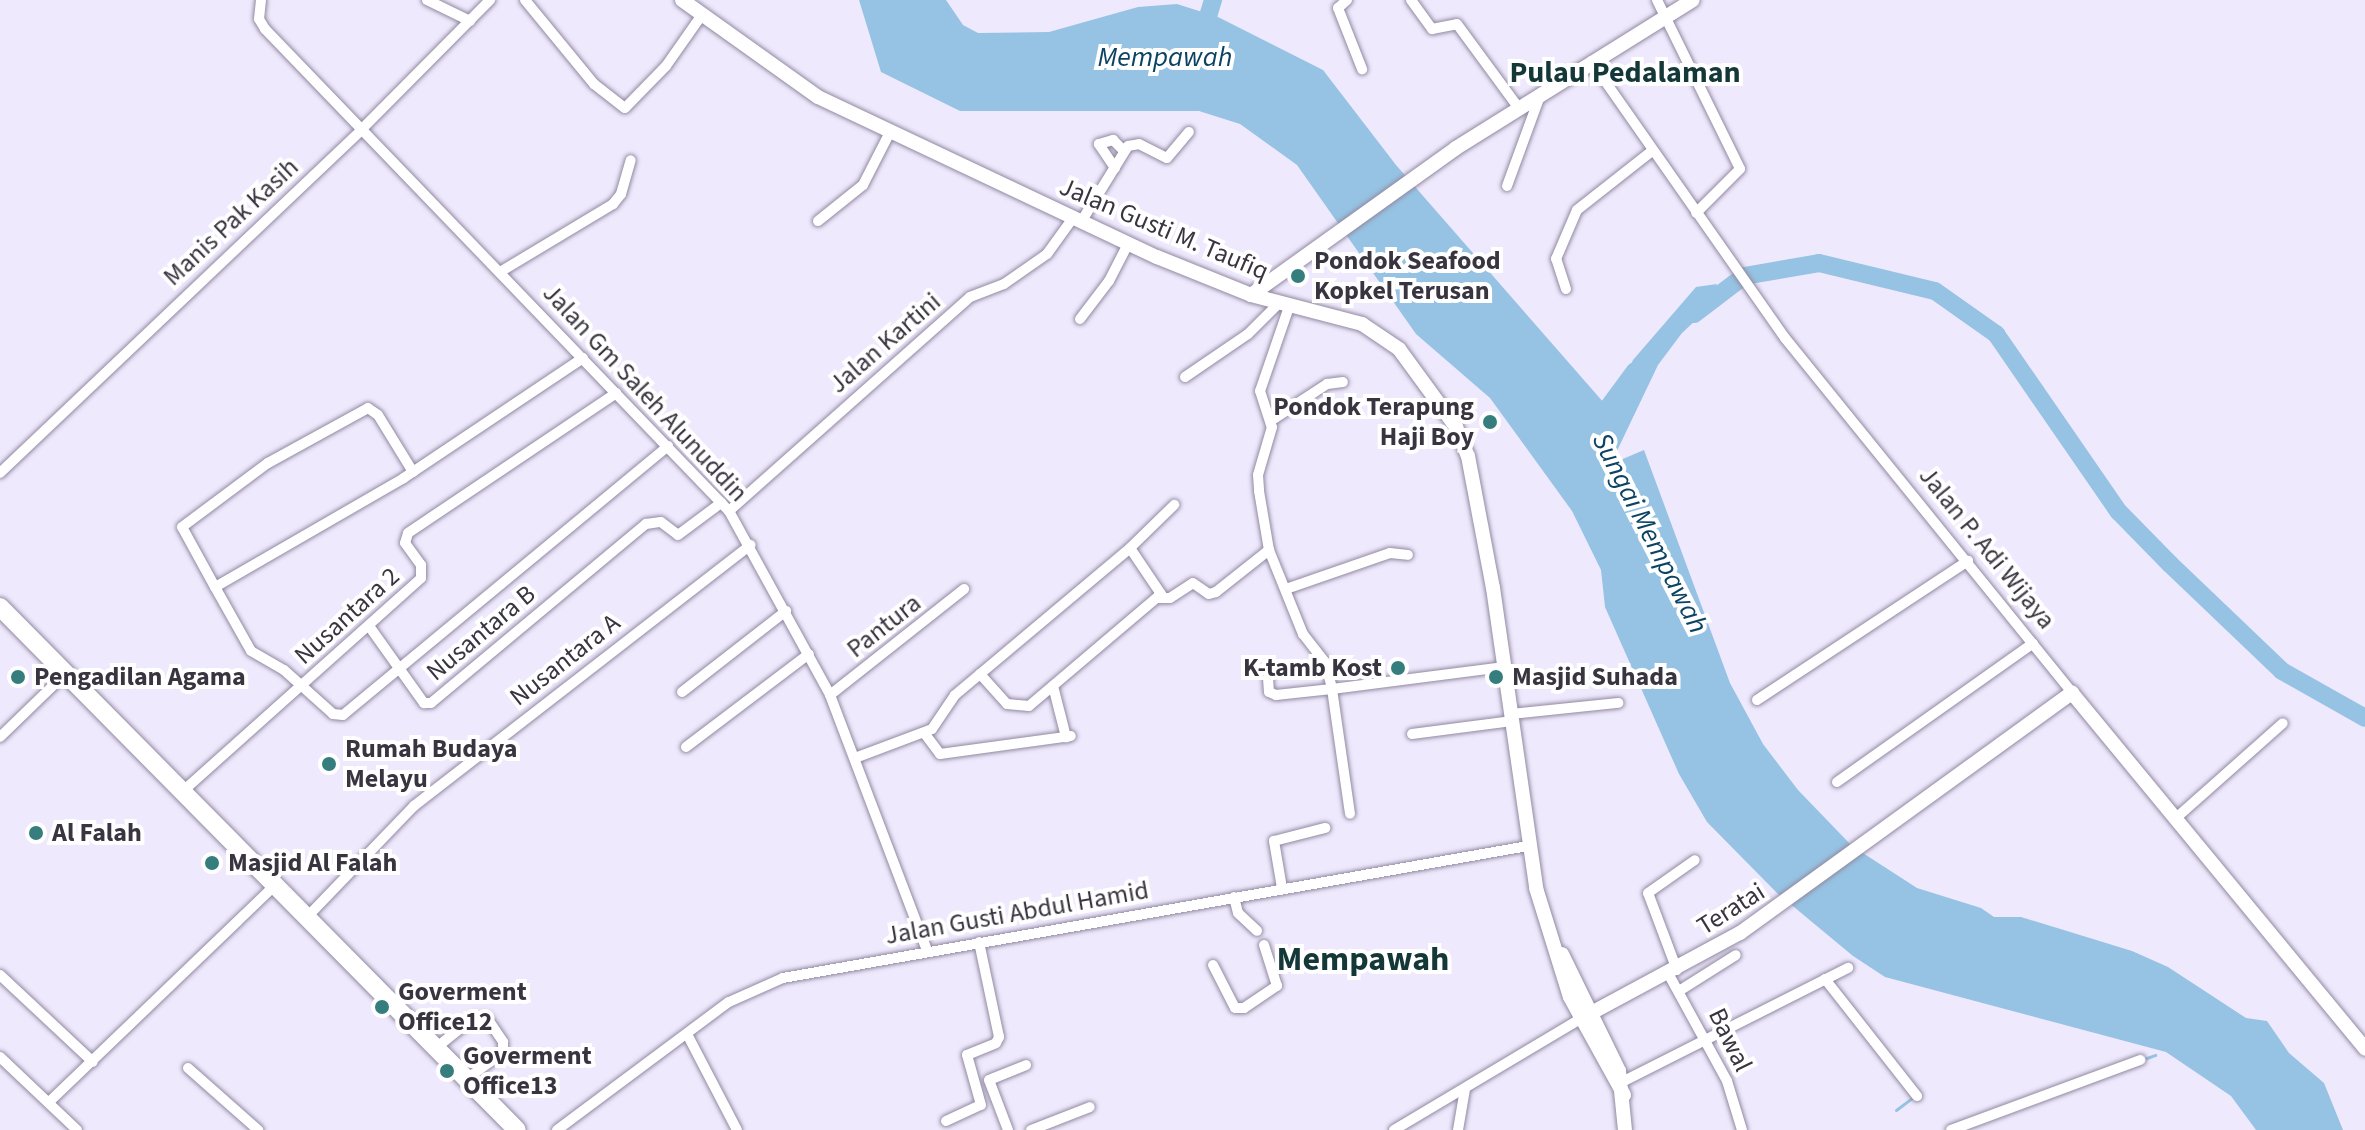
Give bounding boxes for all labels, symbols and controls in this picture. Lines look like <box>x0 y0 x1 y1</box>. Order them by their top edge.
water label: Mempawah <box>1098 40 1232 74</box>
district label: Pulau Pedalaman <box>1509 55 1741 91</box>
street label: Manis Pak Kasih <box>157 152 305 292</box>
street label: Jalan Gusti M. Taufiq <box>1055 171 1273 287</box>
place label: Pondok Seafood Kopkel Terusan <box>1314 245 1501 306</box>
marker: Pondok Seafood Kopkel Terusan <box>1289 267 1307 285</box>
street label: Jalan Gm Saleh Alunuddin <box>536 278 754 508</box>
street label: Jalan Kartini <box>823 286 947 400</box>
place label: Pondok Terapung Haji Boy <box>1273 391 1474 452</box>
marker: Pondok Terapung Haji Boy <box>1481 413 1499 431</box>
water label: Sungai Mempawah <box>1585 427 1715 639</box>
street label: Jalan P. Adi Wijaya <box>1912 461 2062 635</box>
street label: Nusantara 2 <box>288 561 406 671</box>
street label: Nusantara B <box>420 578 542 688</box>
street label: Pantura <box>841 587 927 665</box>
street label: Nusantara A <box>504 607 626 713</box>
place label: K-tamb Kost <box>1243 652 1382 684</box>
marker: K-tamb Kost <box>1389 659 1407 677</box>
place label: Pengadilan Agama <box>34 661 246 693</box>
place label: Masjid Suhada <box>1512 661 1678 693</box>
marker: Pengadilan Agama <box>9 668 27 686</box>
marker: Masjid Suhada <box>1487 668 1505 686</box>
place label: Rumah Budaya Melayu <box>345 733 518 794</box>
marker: Rumah Budaya Melayu <box>320 755 338 773</box>
place label: Al Falah <box>52 817 142 849</box>
marker: Al Falah <box>27 824 45 842</box>
place label: Masjid Al Falah <box>228 847 397 879</box>
marker: Masjid Al Falah <box>203 854 221 872</box>
street label: Jalan Gusti Abdul Hamid <box>883 874 1151 952</box>
street label: Teratai <box>1691 876 1771 942</box>
district label: Mempawah <box>1276 940 1450 980</box>
place label: Goverment Office12 <box>398 976 527 1038</box>
marker: Goverment Office12 <box>373 998 391 1016</box>
street label: Bawal <box>1701 1003 1759 1077</box>
place label: Goverment Office13 <box>463 1040 592 1102</box>
marker: Goverment Office13 <box>438 1062 456 1080</box>

